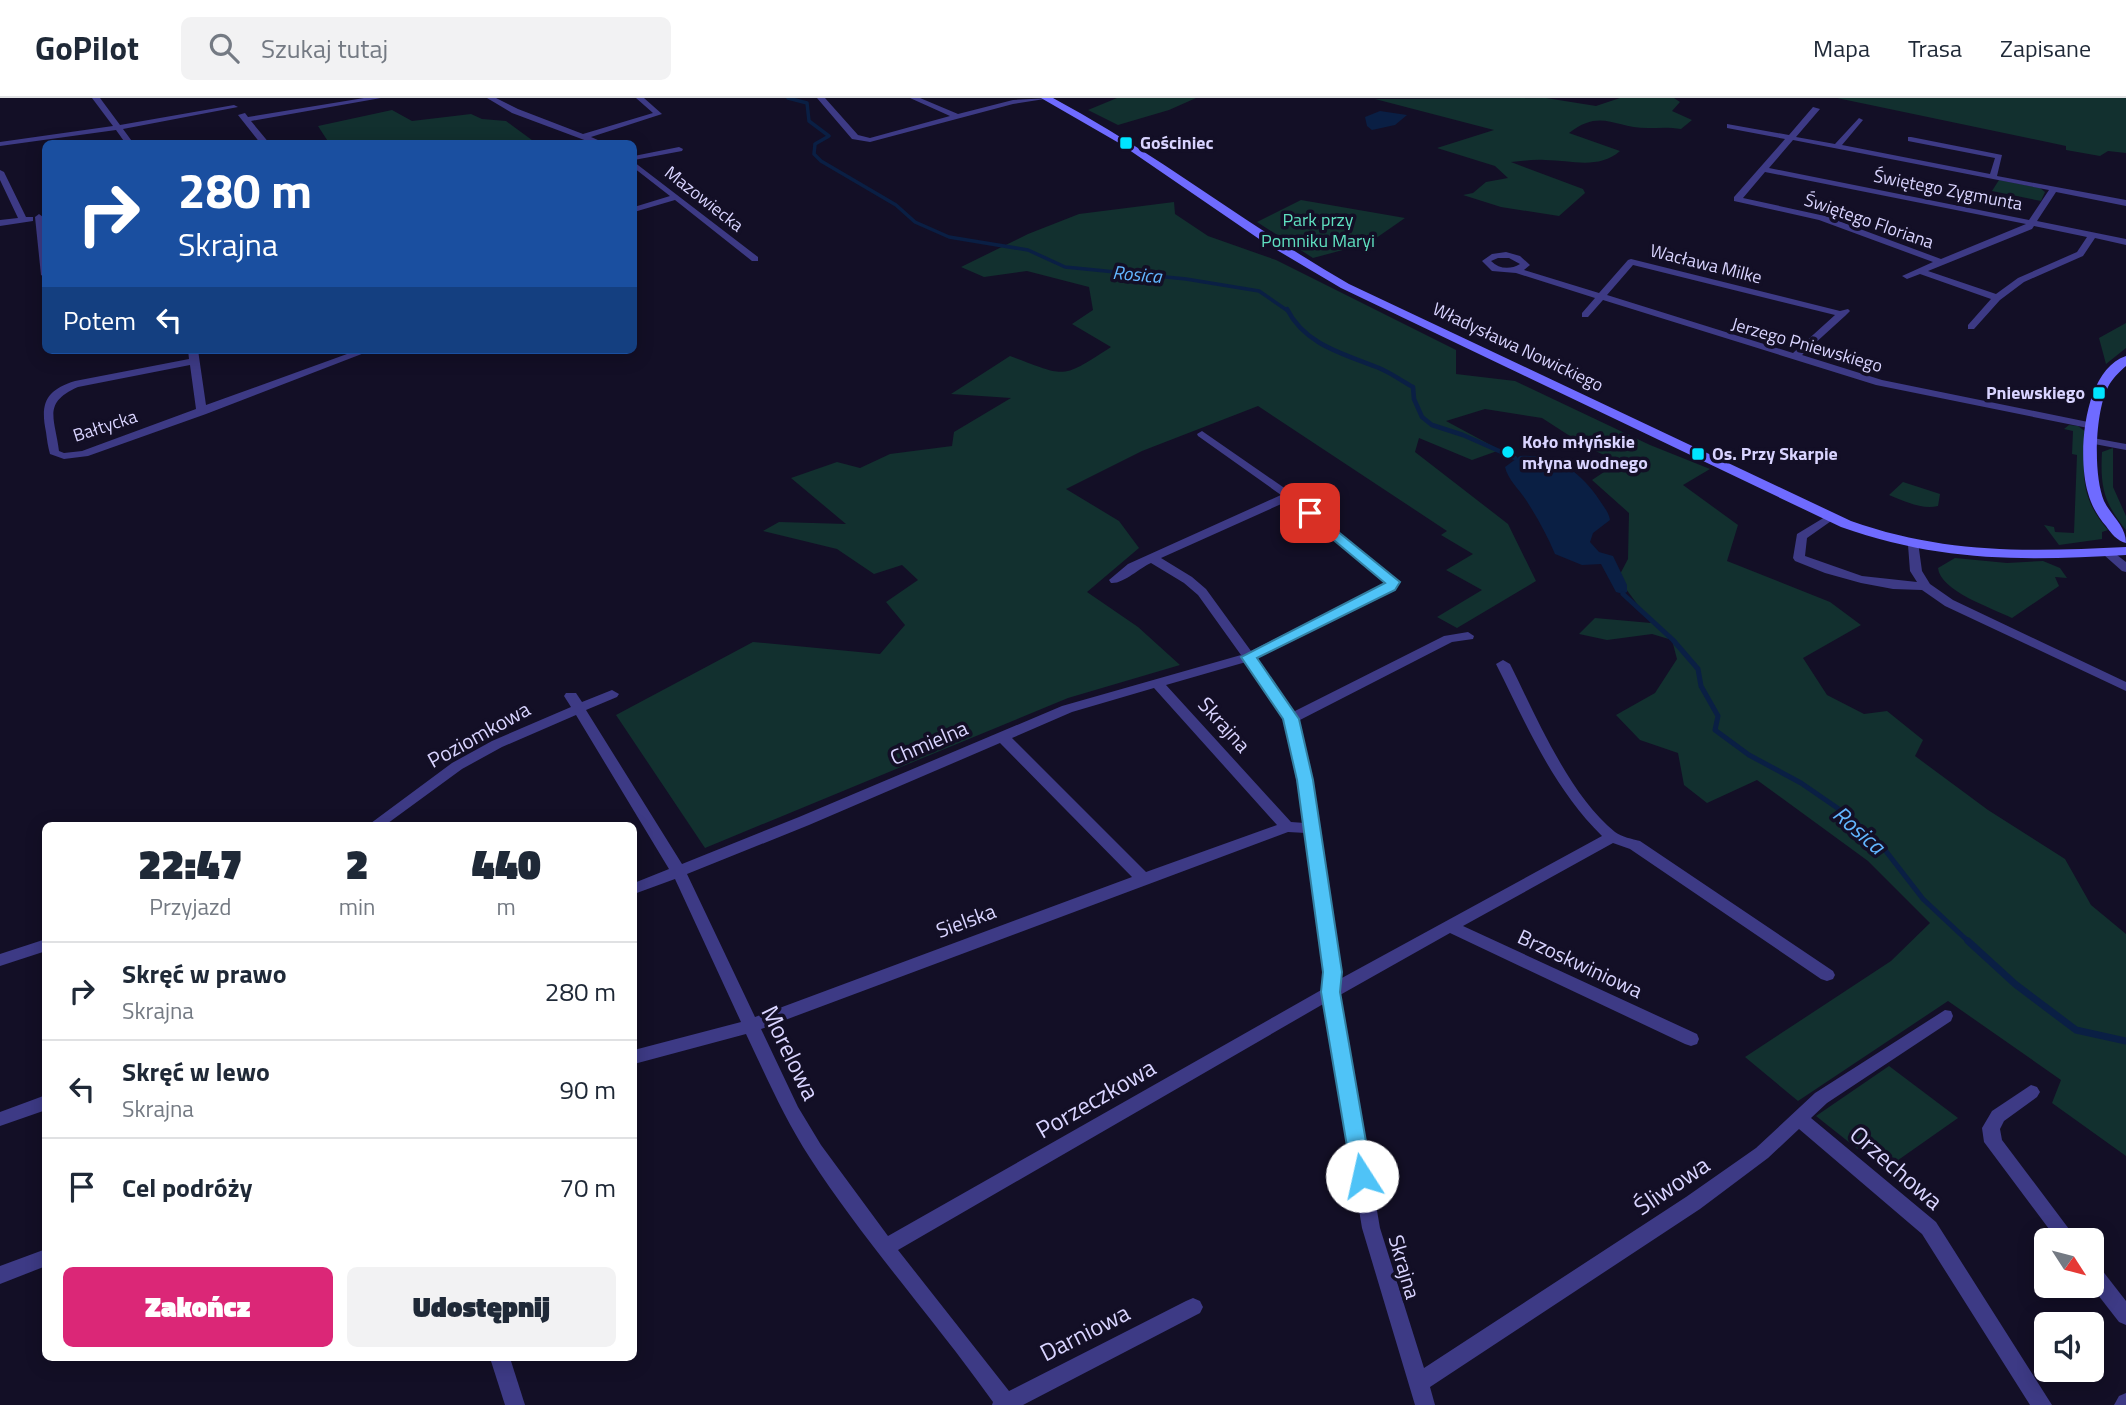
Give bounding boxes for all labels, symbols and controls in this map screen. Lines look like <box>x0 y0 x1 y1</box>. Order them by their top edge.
search box <box>181 17 671 80</box>
text: GoPilot <box>35 23 139 73</box>
icon: search <box>205 29 243 67</box>
text: Szukaj tutaj <box>261 29 388 68</box>
text: Mapa <box>1813 30 1870 66</box>
text: Trasa <box>1908 30 1962 66</box>
text: Zapisane <box>2000 30 2091 66</box>
place label: Gościniec <box>1140 129 1214 156</box>
marker: Gościniec <box>1118 135 1134 151</box>
text: 280 m <box>178 152 312 227</box>
street label: Mazowiecka <box>659 159 750 238</box>
street label: Świętego Zygmunta <box>1871 162 2025 217</box>
icon: right <box>63 168 154 259</box>
street label: Świętego Floriana <box>1801 186 1938 255</box>
park label: Park przy Pomniku Maryi <box>1261 206 1375 254</box>
text: Skrajna <box>178 220 278 268</box>
street label: Wacława Milke <box>1647 237 1765 290</box>
water label: Rosica <box>1111 257 1164 290</box>
street label: Władysława Nowickiego <box>1428 295 1608 398</box>
text: Potem <box>63 301 136 340</box>
icon: left <box>150 301 188 339</box>
street label: Jerzego Pniewskiego <box>1728 310 1886 379</box>
place label: Pniewskiego <box>1986 379 2085 406</box>
marker: Pniewskiego <box>2091 385 2107 401</box>
street label: Bałtycka <box>69 402 140 449</box>
place label: Koło młyńskie młyna wodnego <box>1522 428 1648 476</box>
place label: Os. Przy Skarpie <box>1712 440 1838 467</box>
marker: Koło młyńskie młyna wodnego <box>1500 444 1516 460</box>
marker: Os. Przy Skarpie <box>1690 446 1706 462</box>
pin <box>1280 483 1340 543</box>
icon: arrive <box>1291 494 1329 532</box>
street label: Skrajna <box>1191 689 1259 760</box>
street label: Poziomkowa <box>421 692 536 776</box>
street label: Chmielna <box>885 711 973 773</box>
water label: Rosica <box>1825 797 1894 863</box>
text: 22:47 <box>138 831 243 895</box>
text: 2 <box>346 831 369 895</box>
text: 440 <box>472 831 541 895</box>
text: Przyjazd <box>149 889 232 924</box>
text: min <box>339 889 375 924</box>
text: m <box>497 889 516 924</box>
street label: Sielska <box>931 894 1001 946</box>
street label: Brzoskwiniowa <box>1513 920 1649 1006</box>
text: Skręć w prawo <box>122 954 287 993</box>
icon: right <box>63 972 101 1010</box>
text: 280 m <box>545 972 616 1011</box>
text: Skrajna <box>122 993 194 1028</box>
street label: Morelowa <box>753 999 829 1106</box>
street label: Porzeczkowa <box>1029 1049 1162 1147</box>
text: Skręć w lewo <box>122 1052 270 1091</box>
icon: left <box>63 1070 101 1108</box>
text: 90 m <box>559 1070 616 1109</box>
text: Skrajna <box>122 1091 194 1126</box>
street label: Orzechowa <box>1842 1117 1951 1218</box>
position arrow <box>1325 1139 1399 1213</box>
street label: Śliwowa <box>1626 1147 1717 1224</box>
icon: arrive <box>63 1168 101 1206</box>
text: Cel podróży <box>122 1168 252 1207</box>
text: 70 m <box>559 1168 616 1207</box>
north arrow <box>2034 1228 2104 1298</box>
map controls <box>2034 1228 2104 1382</box>
street label: Skrajna <box>1381 1231 1430 1303</box>
button: Zakończ <box>63 1267 333 1347</box>
button: Udostępnij <box>347 1267 616 1347</box>
street label: Darniowa <box>1033 1294 1136 1370</box>
button: sound <box>2034 1312 2104 1382</box>

